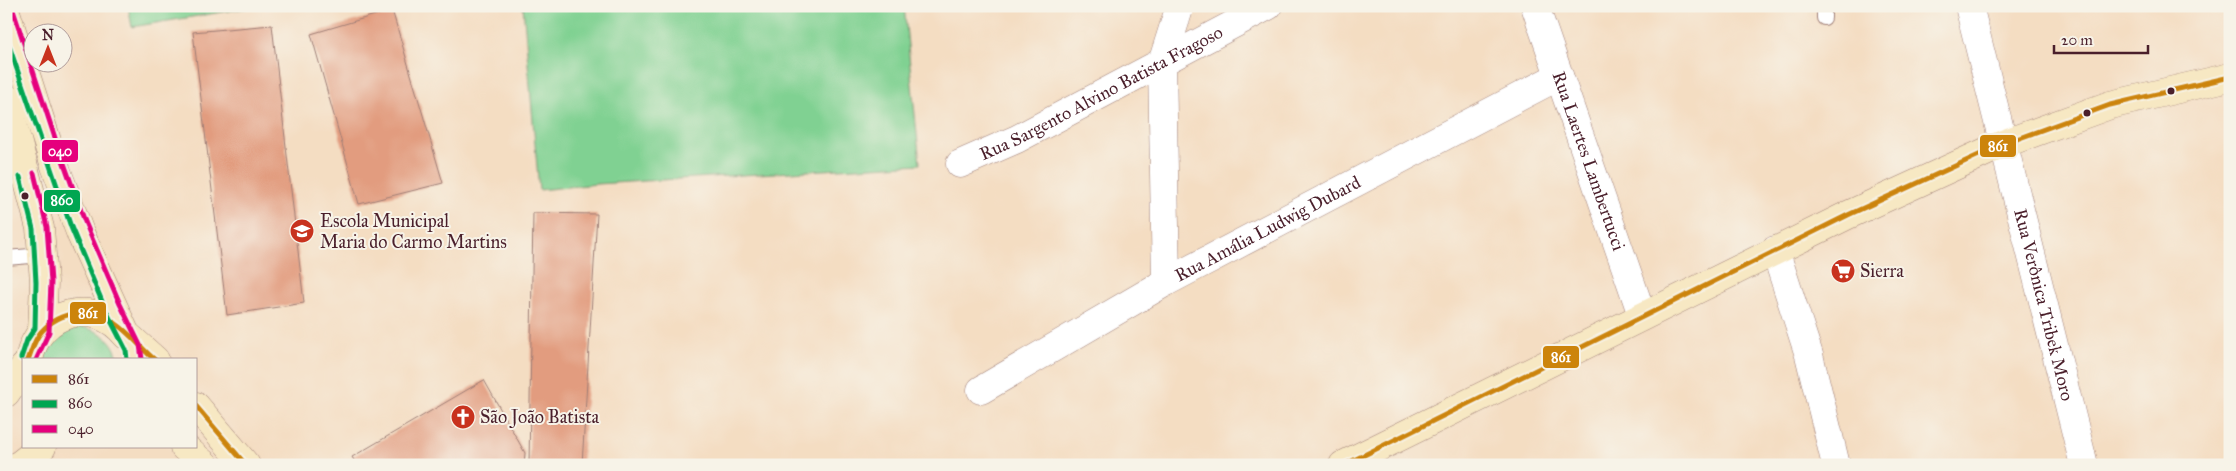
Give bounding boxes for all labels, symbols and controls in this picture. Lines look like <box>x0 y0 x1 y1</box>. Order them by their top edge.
street label: Rua Sargento Alvino Batista Fragoso <box>976 21 1227 165</box>
north arrow <box>22 22 72 72</box>
scale bar <box>2054 22 2147 54</box>
text: N <box>42 27 54 44</box>
text: 20 m <box>2061 31 2093 49</box>
street label: Rua Laertes Lambertucci <box>1547 68 1630 254</box>
unlabelled marker <box>2166 86 2176 96</box>
unlabelled marker <box>2082 108 2092 118</box>
line badge: 861 <box>1979 134 2017 158</box>
text: 861 <box>1988 138 2009 155</box>
line badge: 040 <box>41 139 79 163</box>
text: 040 <box>48 143 72 161</box>
street label: Rua Amália Ludwig Dubard <box>1171 171 1364 286</box>
line badge: 860 <box>43 189 81 213</box>
unlabelled marker <box>20 191 30 201</box>
text: 860 <box>51 192 73 209</box>
street label: Rua Verônica Tribek Moro <box>2009 206 2079 403</box>
place label: Escola Municipal Maria do Carmo Martins <box>320 210 507 253</box>
school or university icon: Escola Municipal Maria do Carmo Martins <box>289 218 315 244</box>
supermarket icon: Sierra <box>1830 258 1856 284</box>
place label: Sierra <box>1860 260 1904 282</box>
line badge: 861 <box>69 301 107 325</box>
text: 861 <box>78 305 99 322</box>
line badge: 861 <box>1542 345 1580 369</box>
text: 861 <box>1551 349 1572 366</box>
legend <box>22 358 198 448</box>
text: 861 <box>68 370 90 388</box>
text: 860 <box>68 394 92 412</box>
church icon: São João Batista <box>450 404 476 430</box>
place label: São João Batista <box>480 406 600 429</box>
text: 040 <box>68 420 94 438</box>

